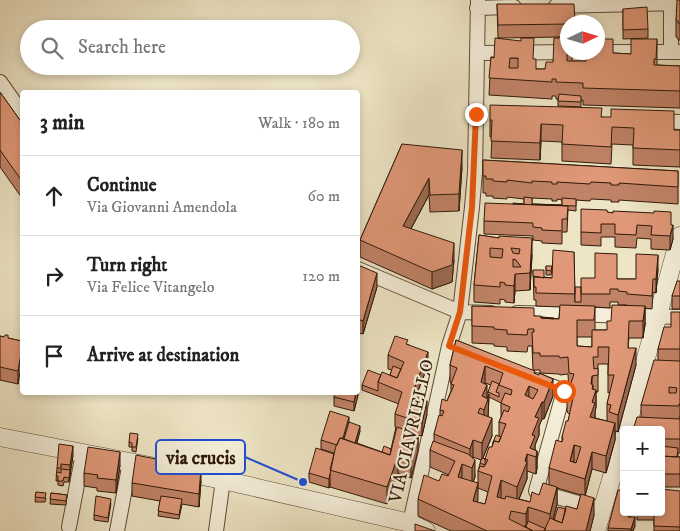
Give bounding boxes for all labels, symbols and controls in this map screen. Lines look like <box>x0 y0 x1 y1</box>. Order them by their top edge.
north arrow <box>560 15 605 60</box>
search box <box>20 20 360 75</box>
icon: search <box>38 34 66 62</box>
text: Search here <box>78 36 166 59</box>
route end <box>465 103 488 126</box>
text: 3 min <box>40 110 85 136</box>
text: Walk · 180 m <box>258 113 340 133</box>
text: Continue <box>87 174 157 197</box>
icon: ahead <box>40 182 68 210</box>
text: 60 m <box>308 186 340 206</box>
text: Via Giovanni Amendola <box>87 197 237 217</box>
text: Turn right <box>87 254 167 277</box>
icon: right <box>40 262 68 290</box>
text: 120 m <box>302 266 340 286</box>
text: Via Felice Vitangelo <box>87 277 215 297</box>
icon: arrive <box>40 342 68 370</box>
text: Arrive at destination <box>87 344 239 367</box>
street label: VIA CIAVRIELLO <box>385 357 439 506</box>
route start <box>553 380 576 403</box>
map controls <box>620 426 665 516</box>
button: + <box>620 426 665 471</box>
callout: via crucis <box>156 440 245 474</box>
text: via crucis <box>165 447 236 470</box>
button: − <box>620 471 665 516</box>

